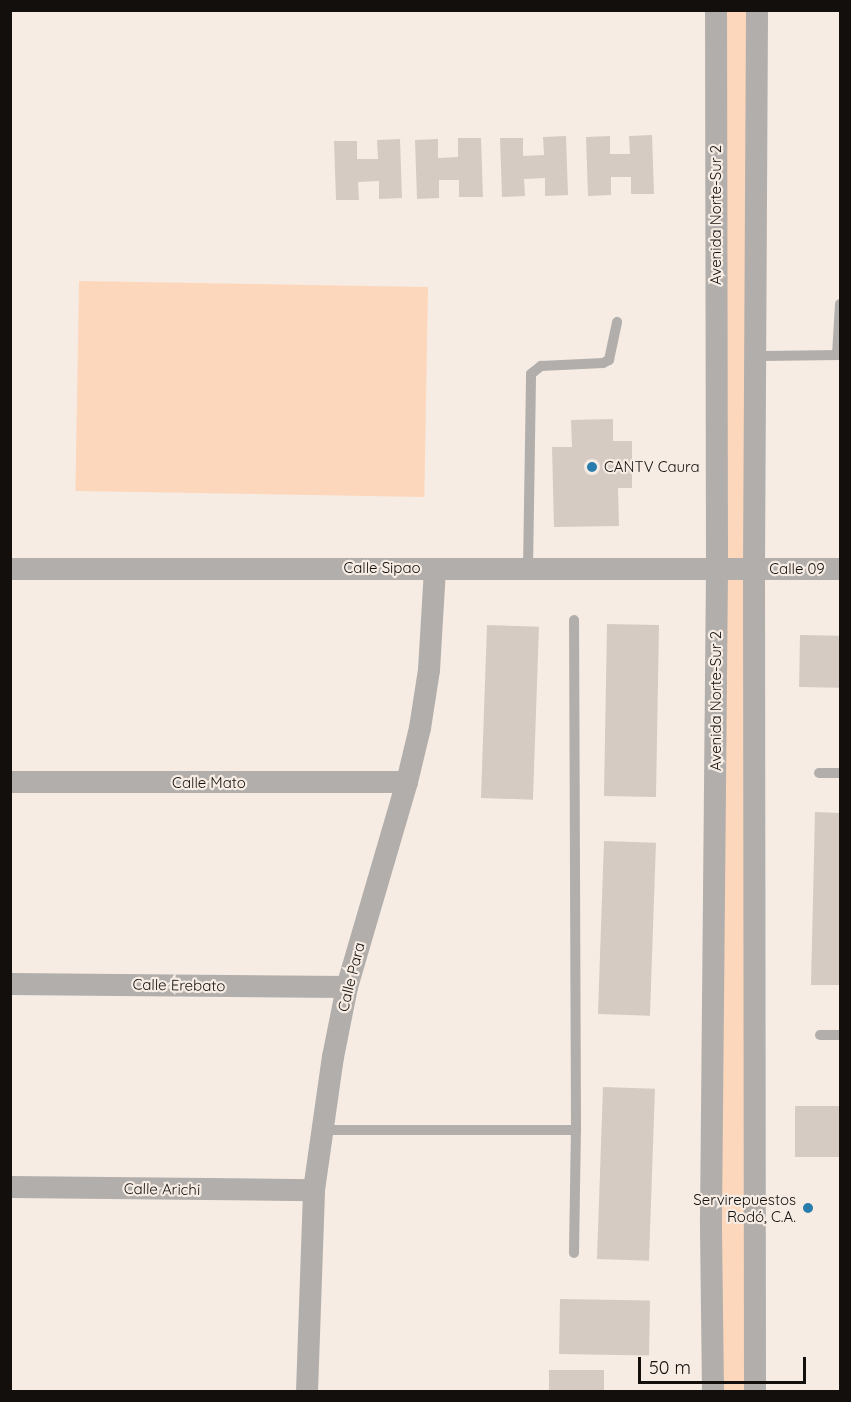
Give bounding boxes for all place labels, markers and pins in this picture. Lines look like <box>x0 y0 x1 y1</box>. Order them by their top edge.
place label: CANTV Caura <box>604 458 700 476</box>
marker: CANTV Caura <box>585 460 599 474</box>
place label: Servirepuestos Rodó, C.A. <box>693 1190 796 1225</box>
marker: Servirepuestos Rodó, C.A. <box>801 1201 815 1215</box>

